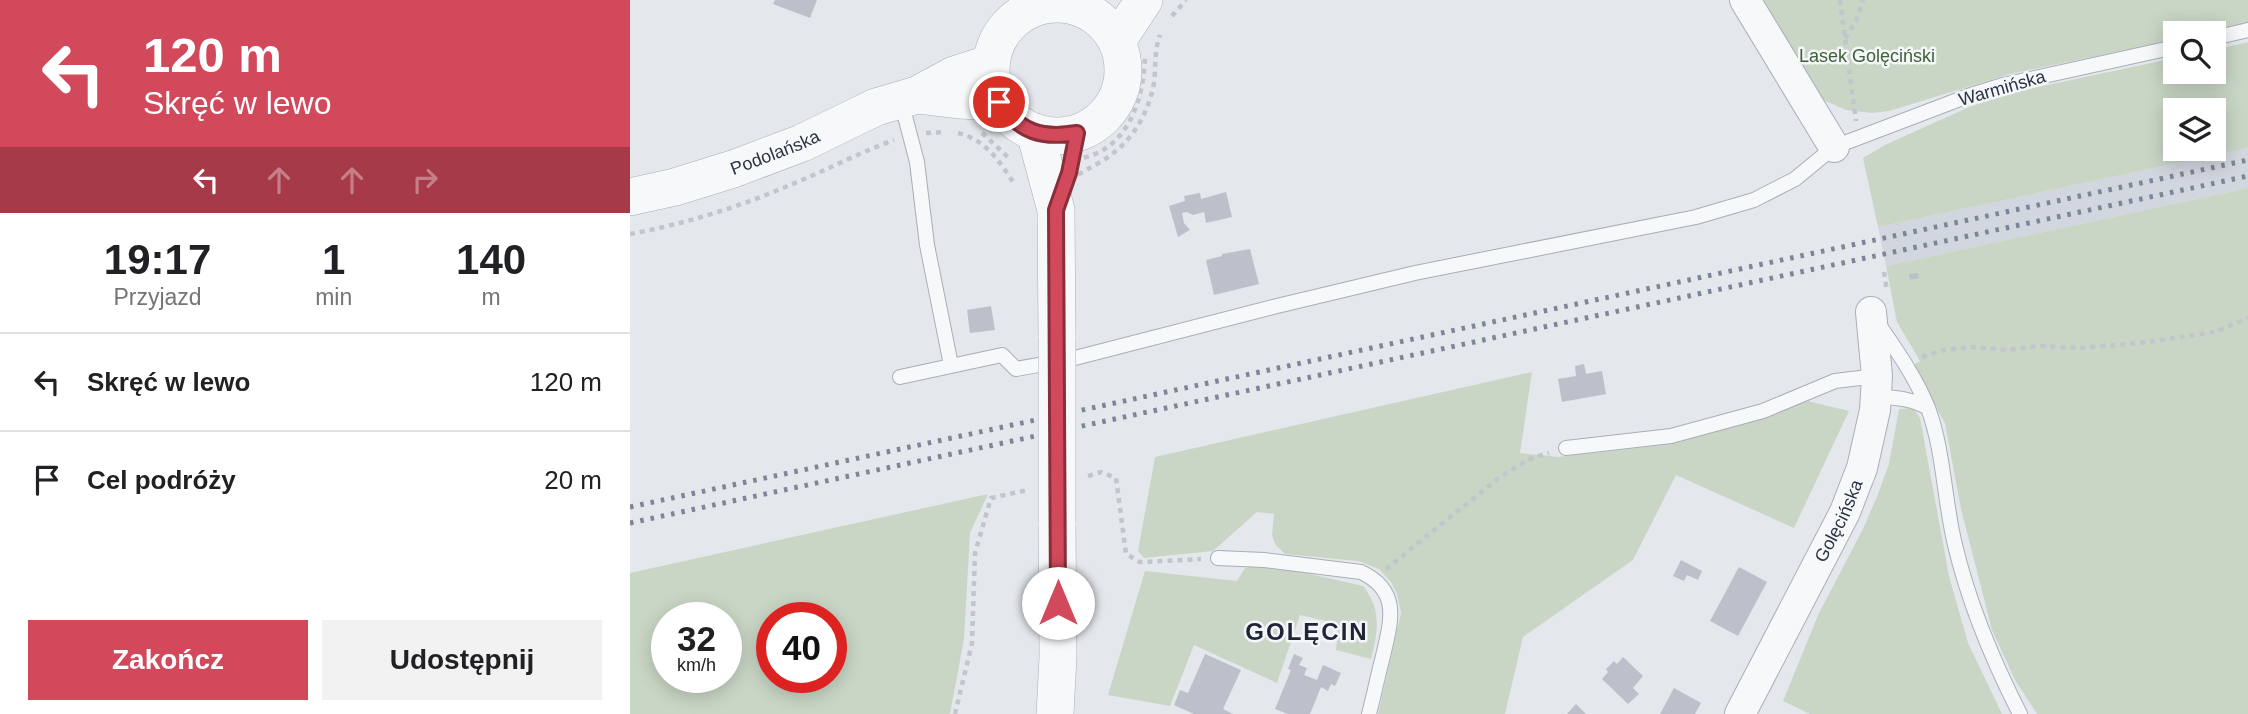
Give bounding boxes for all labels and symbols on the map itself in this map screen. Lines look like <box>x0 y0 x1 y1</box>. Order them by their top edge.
park label: Lasek Golęciński <box>1799 46 1935 66</box>
street label: Warmińska <box>1956 66 2049 110</box>
pin <box>969 72 1029 132</box>
street label: Podolańska <box>728 125 824 179</box>
street label: Golęcińska <box>1811 476 1867 566</box>
position arrow <box>1021 566 1095 640</box>
speed limit sign: 40 <box>756 602 847 693</box>
district label: GOLĘCIN <box>1245 618 1369 645</box>

